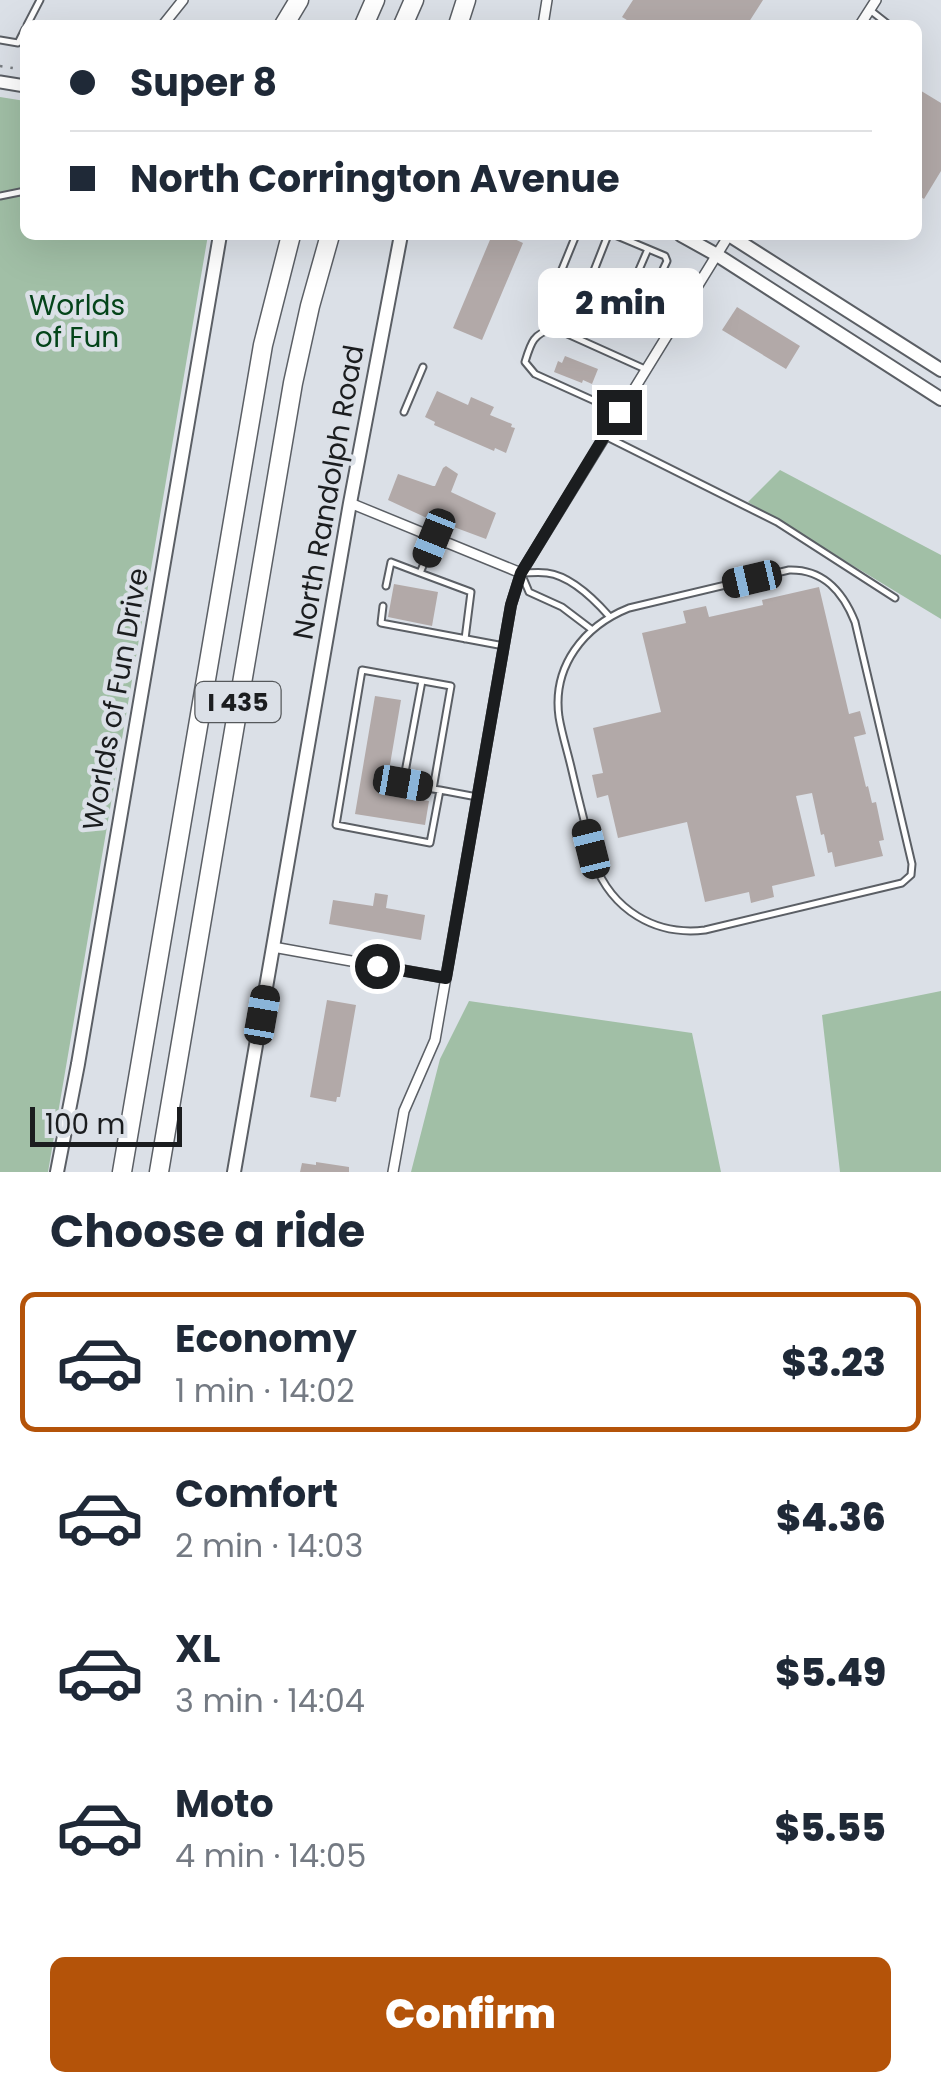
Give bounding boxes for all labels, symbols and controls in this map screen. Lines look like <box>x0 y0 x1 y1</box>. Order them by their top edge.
text: Super 8 <box>130 56 277 109</box>
text: North Corrington Avenue <box>130 152 620 205</box>
callout: 2 min <box>536 267 702 337</box>
text: 2 min <box>575 280 666 325</box>
park label: Worlds of Fun <box>29 286 125 357</box>
street label: North Randolph Road <box>283 342 374 642</box>
route end <box>597 390 642 435</box>
car <box>409 505 459 571</box>
car <box>719 558 785 600</box>
street label: Worlds of Fun Drive <box>73 565 158 833</box>
road number: I 435 <box>196 682 280 722</box>
car <box>371 763 435 803</box>
car <box>569 816 613 882</box>
route start <box>355 944 400 989</box>
car <box>242 983 282 1047</box>
scale bar <box>30 1102 182 1146</box>
text: 100 m <box>45 1105 125 1144</box>
text: Choose a ride <box>50 1200 365 1263</box>
text: Economy <box>175 1312 357 1365</box>
icon: car <box>55 1317 145 1407</box>
text: $3.23 <box>781 1336 886 1389</box>
text: 1 min · 14:02 <box>175 1368 355 1413</box>
text: Comfort <box>175 1467 338 1520</box>
icon: car <box>55 1472 145 1562</box>
text: $4.36 <box>776 1491 886 1544</box>
text: 2 min · 14:03 <box>175 1523 363 1568</box>
text: XL <box>175 1622 220 1675</box>
icon: car <box>55 1627 145 1717</box>
text: $5.49 <box>775 1646 886 1699</box>
text: 3 min · 14:04 <box>175 1678 365 1723</box>
text: Moto <box>175 1777 274 1830</box>
icon: car <box>55 1782 145 1872</box>
text: $5.55 <box>775 1801 886 1854</box>
text: 4 min · 14:05 <box>175 1833 366 1878</box>
button: Confirm <box>50 1957 891 2072</box>

